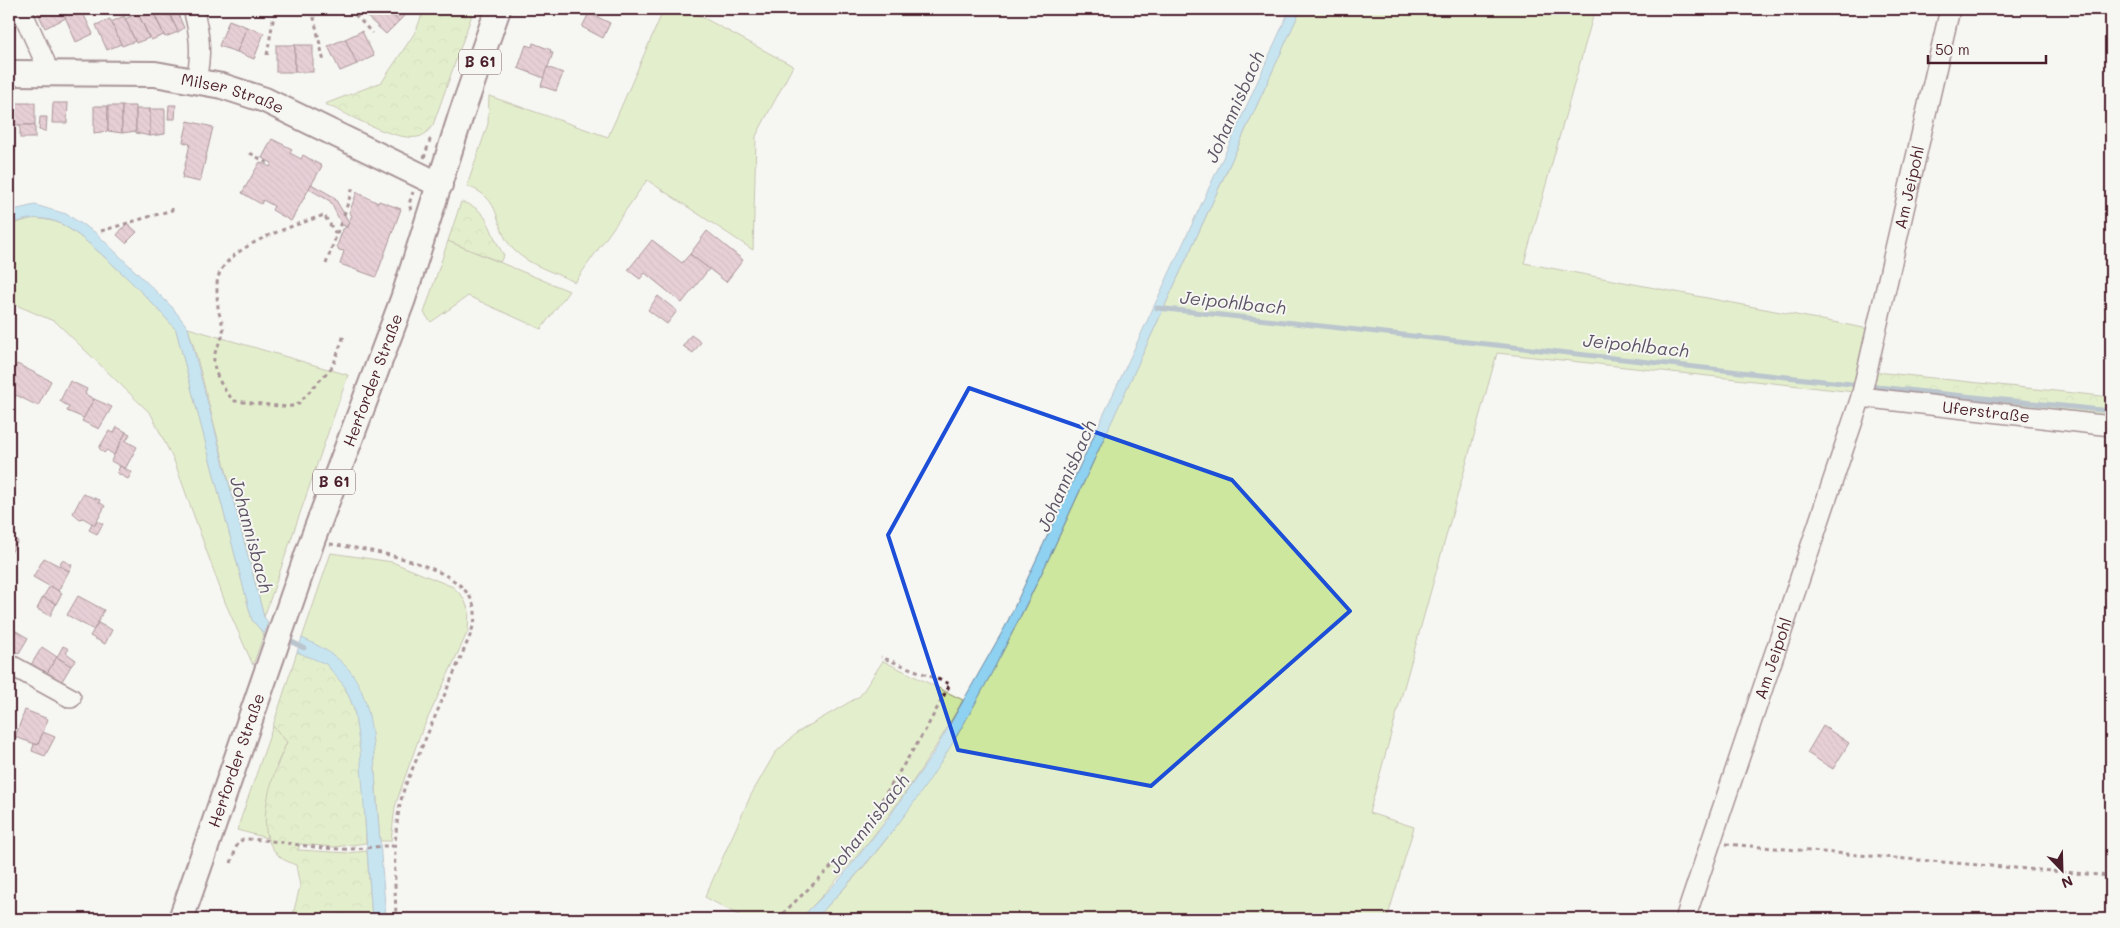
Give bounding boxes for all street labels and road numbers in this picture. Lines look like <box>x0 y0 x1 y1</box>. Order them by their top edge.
road number: B 61 <box>459 50 501 74</box>
street label: Milser Straße <box>179 68 288 118</box>
street label: Am Jeipohl <box>1889 143 1928 231</box>
street label: Herforder Straße <box>337 310 407 449</box>
street label: Uferstraße <box>1941 396 2031 427</box>
road number: B 61 <box>313 470 355 494</box>
street label: Am Jeipohl <box>1749 615 1796 702</box>
street label: Herforder Straße <box>203 690 268 830</box>

